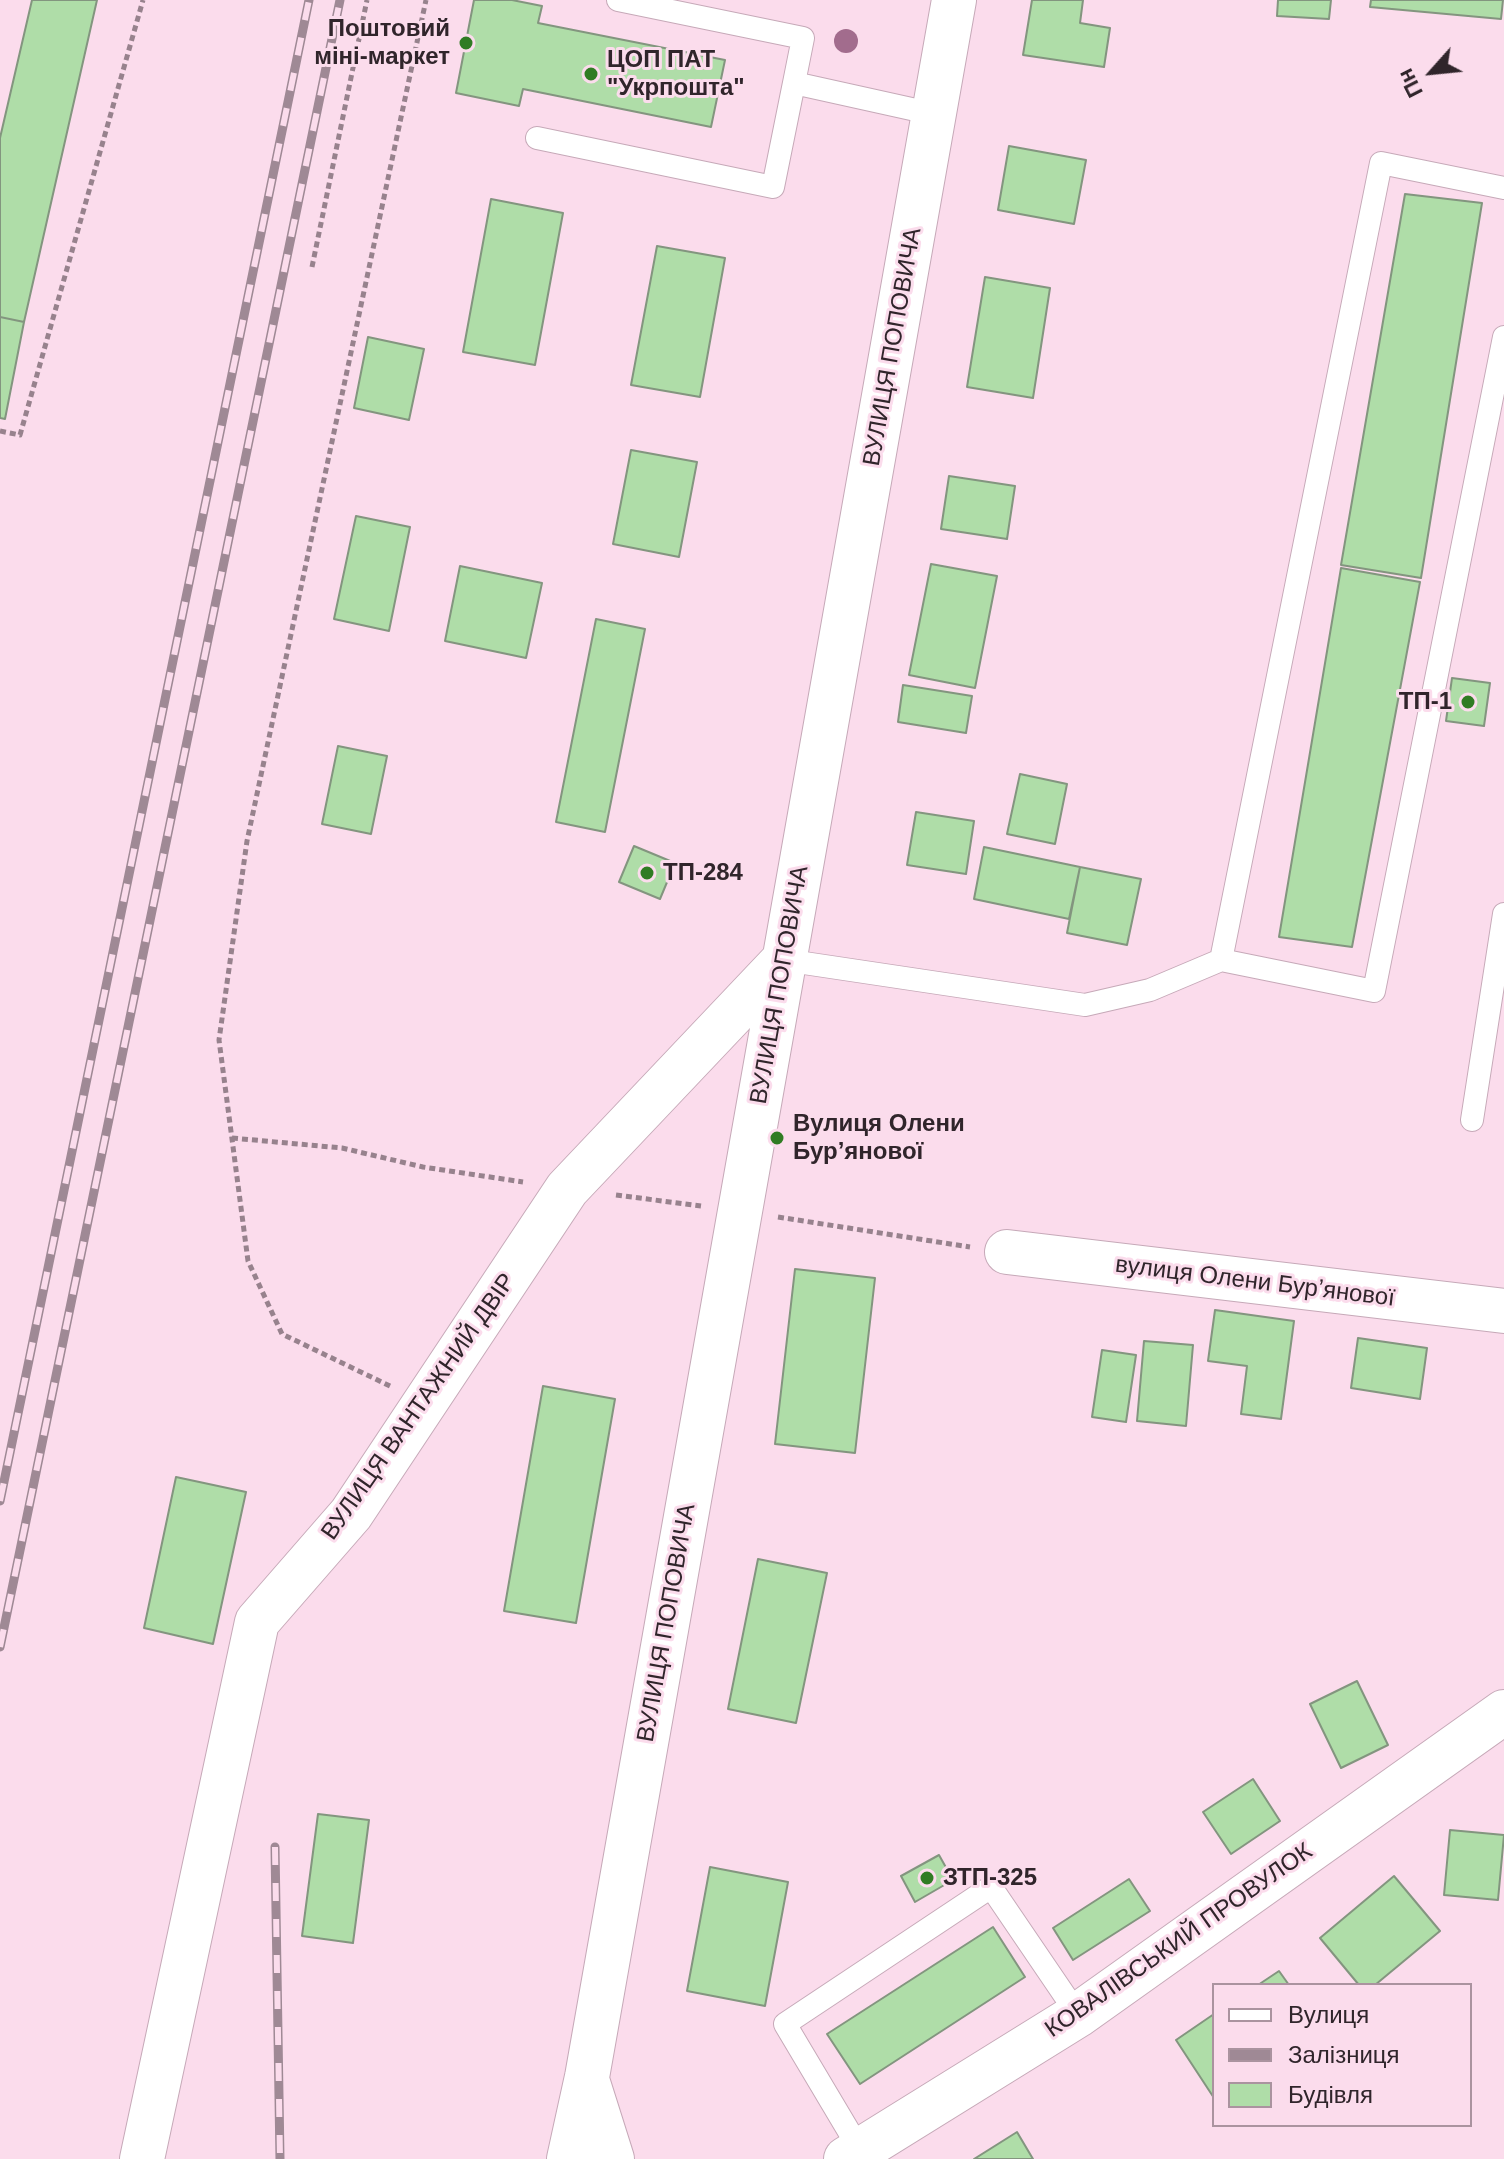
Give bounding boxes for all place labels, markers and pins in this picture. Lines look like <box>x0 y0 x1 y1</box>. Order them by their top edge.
place label: Поштовий міні-маркет <box>314 15 450 71</box>
marker: Поштовий міні-маркет <box>457 34 475 52</box>
place label: ЦОП ПАТ "Укрпошта" <box>607 46 745 102</box>
marker: ЦОП ПАТ "Укрпошта" <box>582 65 600 83</box>
place label: ТП-1 <box>1399 688 1452 716</box>
marker: ТП-1 <box>1459 693 1477 711</box>
place label: ТП-284 <box>663 859 743 887</box>
marker: ТП-284 <box>638 864 656 882</box>
place label: Вулиця Олени Бур’янової <box>793 1110 965 1166</box>
marker: Вулиця Олени Бур’янової <box>768 1129 786 1147</box>
place label: ЗТП-325 <box>943 1864 1037 1892</box>
marker: ЗТП-325 <box>918 1869 936 1887</box>

